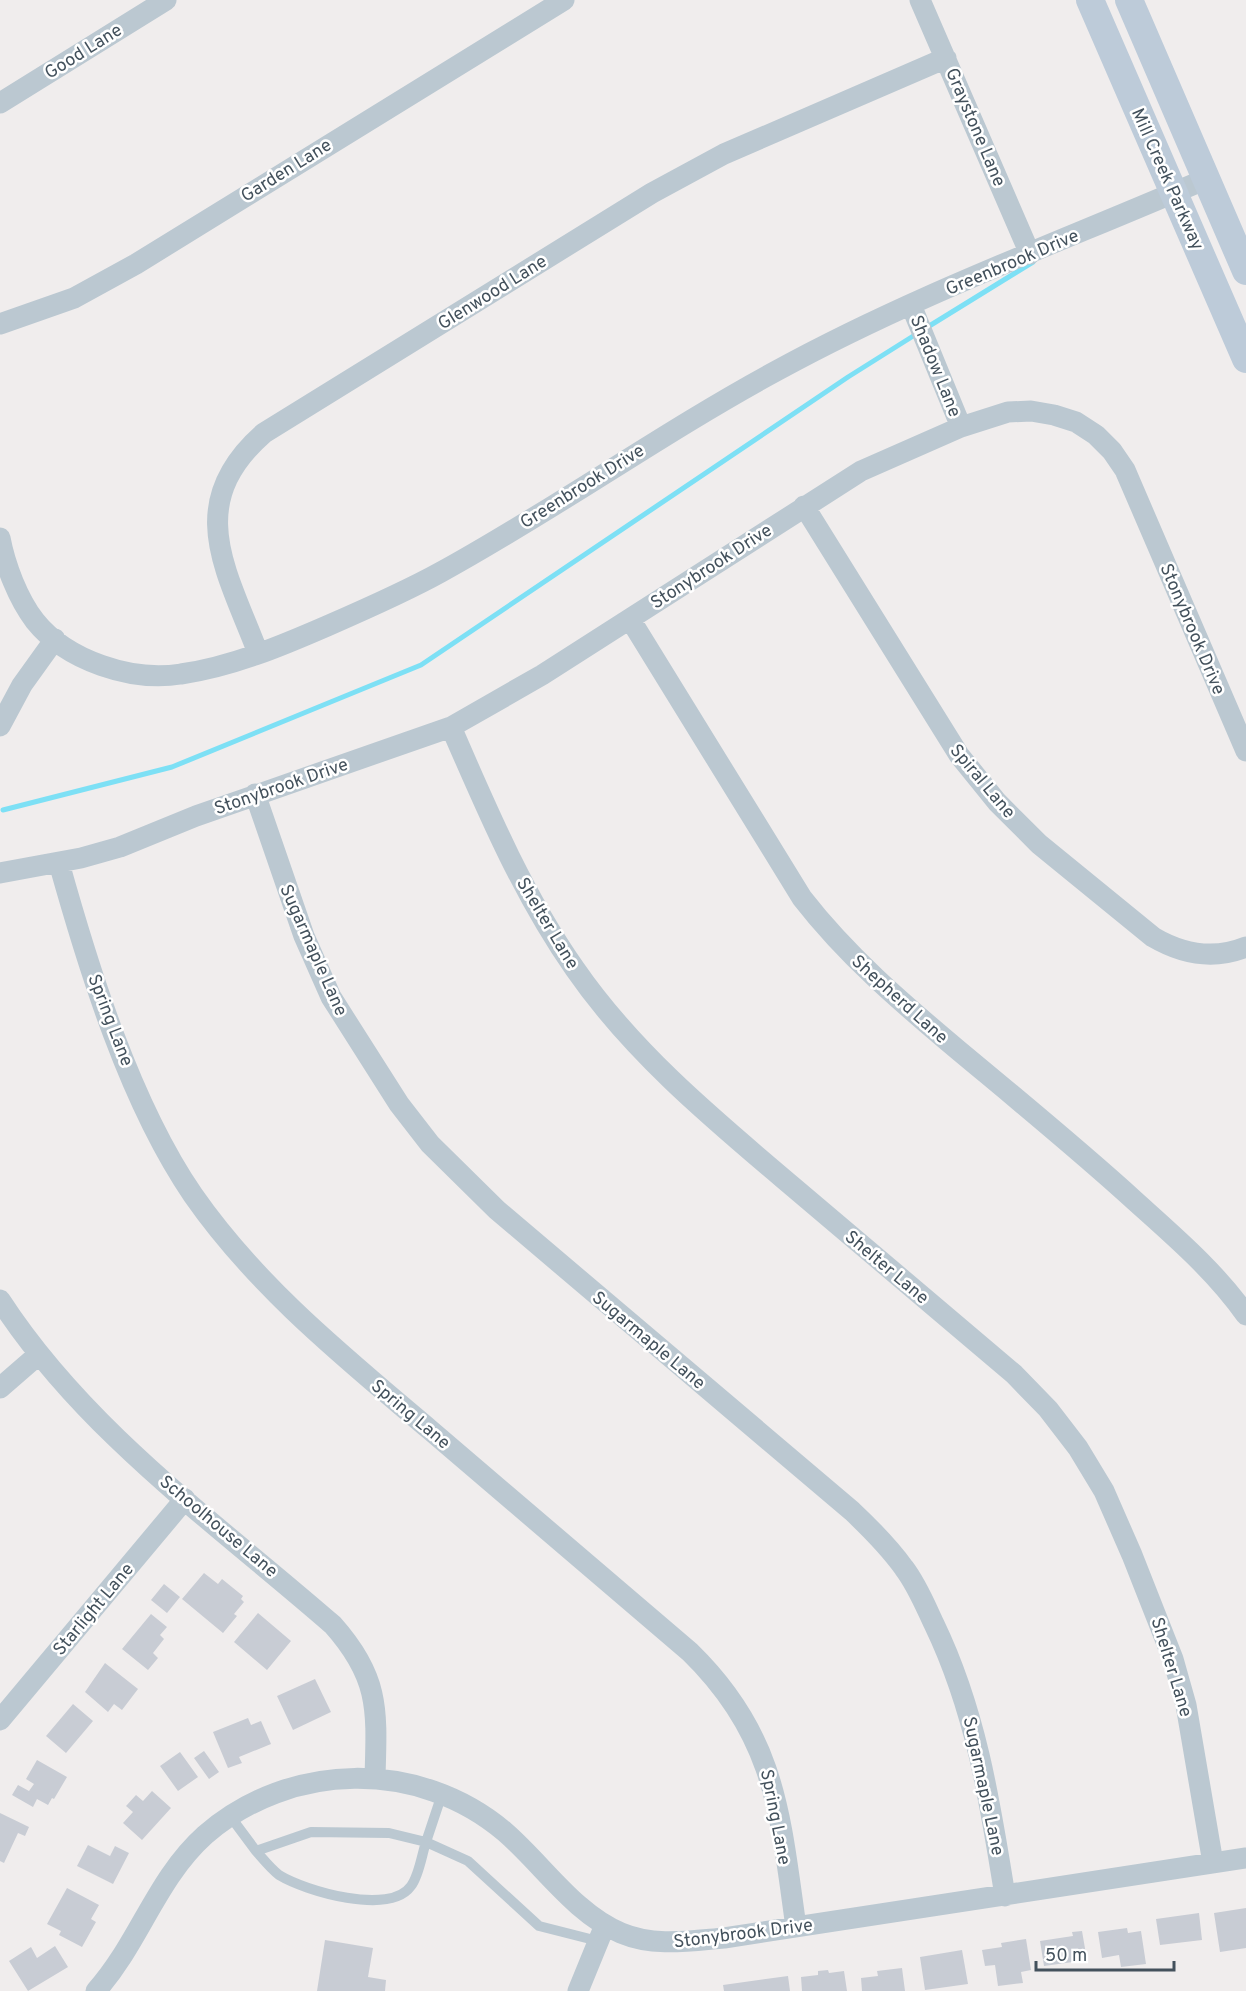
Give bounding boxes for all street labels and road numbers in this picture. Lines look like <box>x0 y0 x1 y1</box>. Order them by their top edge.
street label: Good Lane <box>41 19 127 85</box>
street label: Graystone Lane <box>939 65 1010 190</box>
street label: Mill Creek Parkway <box>1125 105 1208 254</box>
street label: Garden Lane <box>237 134 336 208</box>
street label: Greenbrook Drive <box>943 225 1083 302</box>
street label: Glenwood Lane <box>434 251 552 336</box>
street label: Shadow Lane <box>904 312 965 421</box>
street label: Greenbrook Drive <box>516 440 649 535</box>
street label: Stonybrook Drive <box>647 519 777 615</box>
street label: Stonybrook Drive <box>1154 561 1230 699</box>
street label: Spiral Lane <box>944 740 1020 824</box>
street label: Stonybrook Drive <box>211 754 352 821</box>
street label: Shelter Lane <box>510 874 583 974</box>
street label: Sugarmaple Lane <box>273 881 352 1020</box>
street label: Shepherd Lane <box>846 951 952 1050</box>
street label: Spring Lane <box>81 971 138 1070</box>
street label: Shelter Lane <box>839 1226 933 1310</box>
street label: Sugarmaple Lane <box>586 1287 710 1395</box>
street label: Spring Lane <box>366 1375 455 1455</box>
street label: Schoolhouse Lane <box>154 1471 282 1583</box>
street label: Starlight Lane <box>49 1559 140 1661</box>
street label: Shelter Lane <box>1144 1615 1197 1720</box>
street label: Sugarmaple Lane <box>957 1715 1008 1858</box>
street label: Spring Lane <box>754 1767 795 1867</box>
street label: Stonybrook Drive <box>672 1915 814 1954</box>

